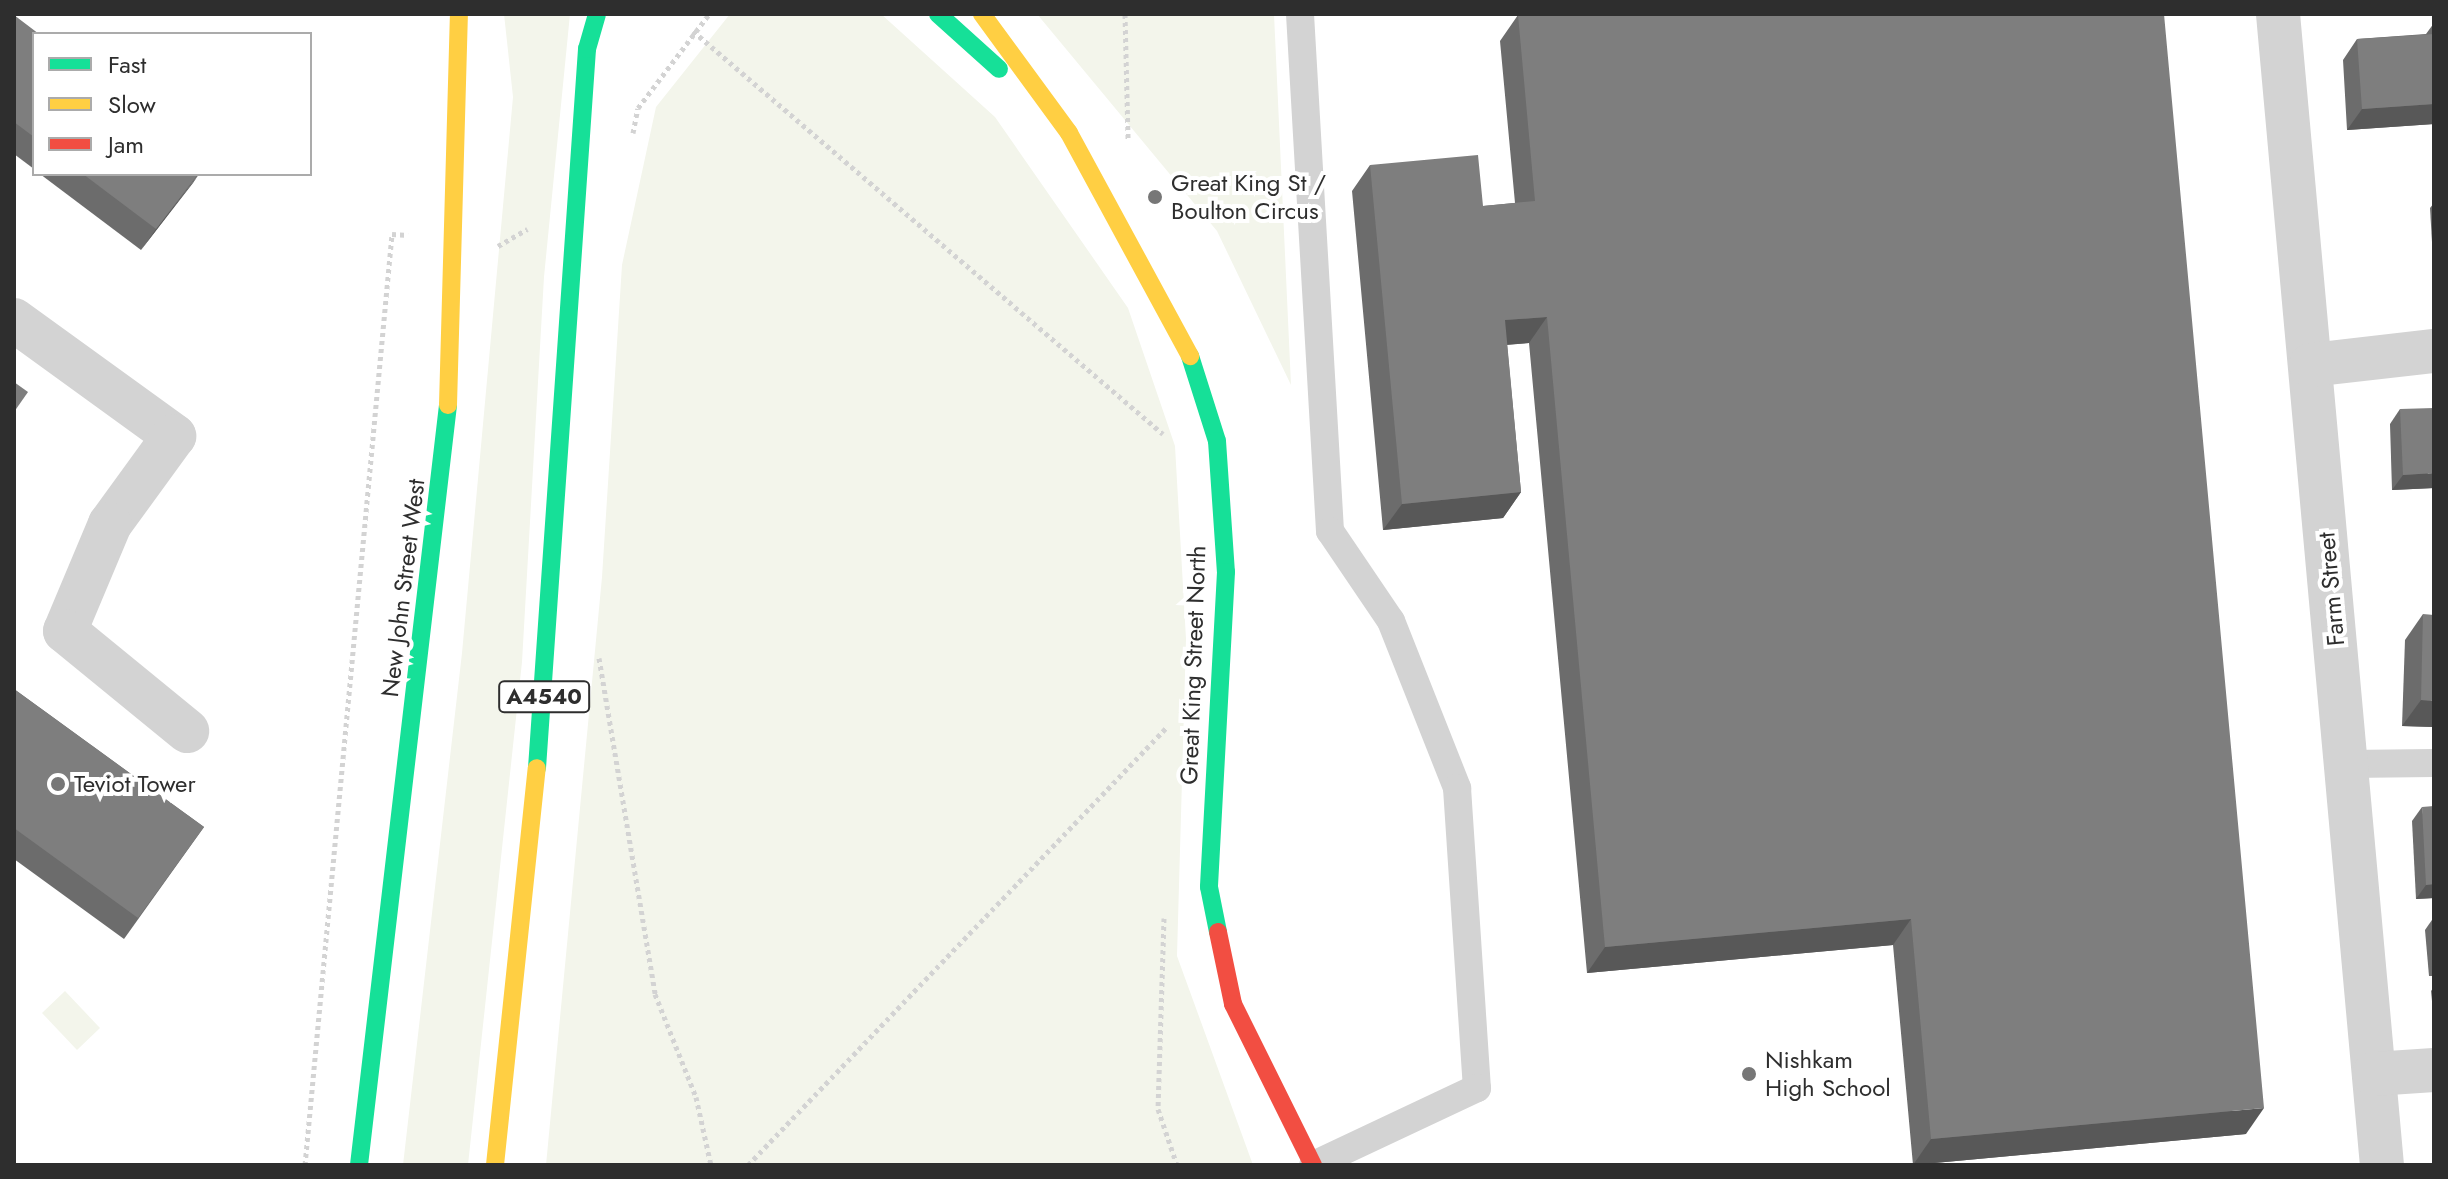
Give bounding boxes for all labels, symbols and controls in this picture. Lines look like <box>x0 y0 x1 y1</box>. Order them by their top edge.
legend <box>32 32 312 176</box>
text: Fast <box>108 47 146 82</box>
text: Slow <box>108 87 156 122</box>
text: Jam <box>108 127 144 162</box>
place label: Great King St / Boulton Circus <box>1171 169 1326 225</box>
marker: Great King St / Boulton Circus <box>1146 188 1164 206</box>
street label: New John Street West <box>375 477 431 699</box>
street label: Farm Street <box>2312 531 2350 647</box>
street label: Great King Street North <box>1174 545 1212 785</box>
road number: A4540 <box>498 679 590 715</box>
place label: Teviot Tower <box>74 770 196 798</box>
marker: Teviot Tower <box>49 775 67 793</box>
place label: Nishkam High School <box>1765 1046 1891 1102</box>
marker: Nishkam High School <box>1740 1065 1758 1083</box>

